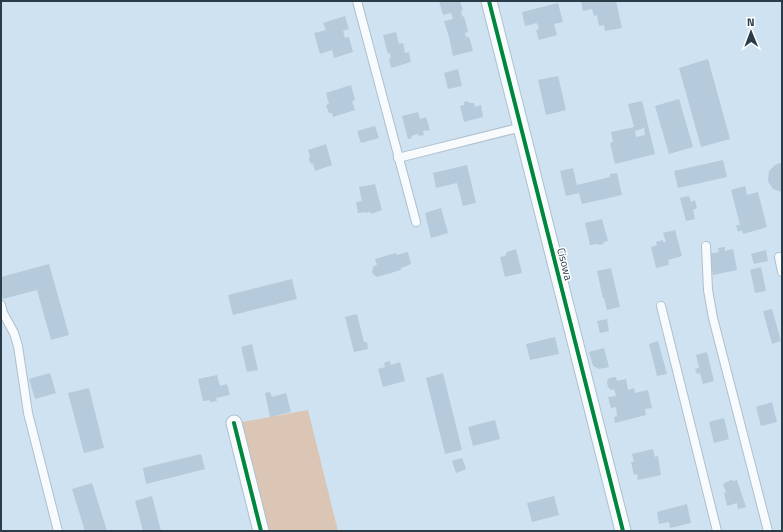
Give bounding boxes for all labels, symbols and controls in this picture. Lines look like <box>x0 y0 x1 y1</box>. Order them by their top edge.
north arrow <box>731 12 771 52</box>
text: N <box>747 14 755 30</box>
street label: Cisowa <box>553 246 577 282</box>

